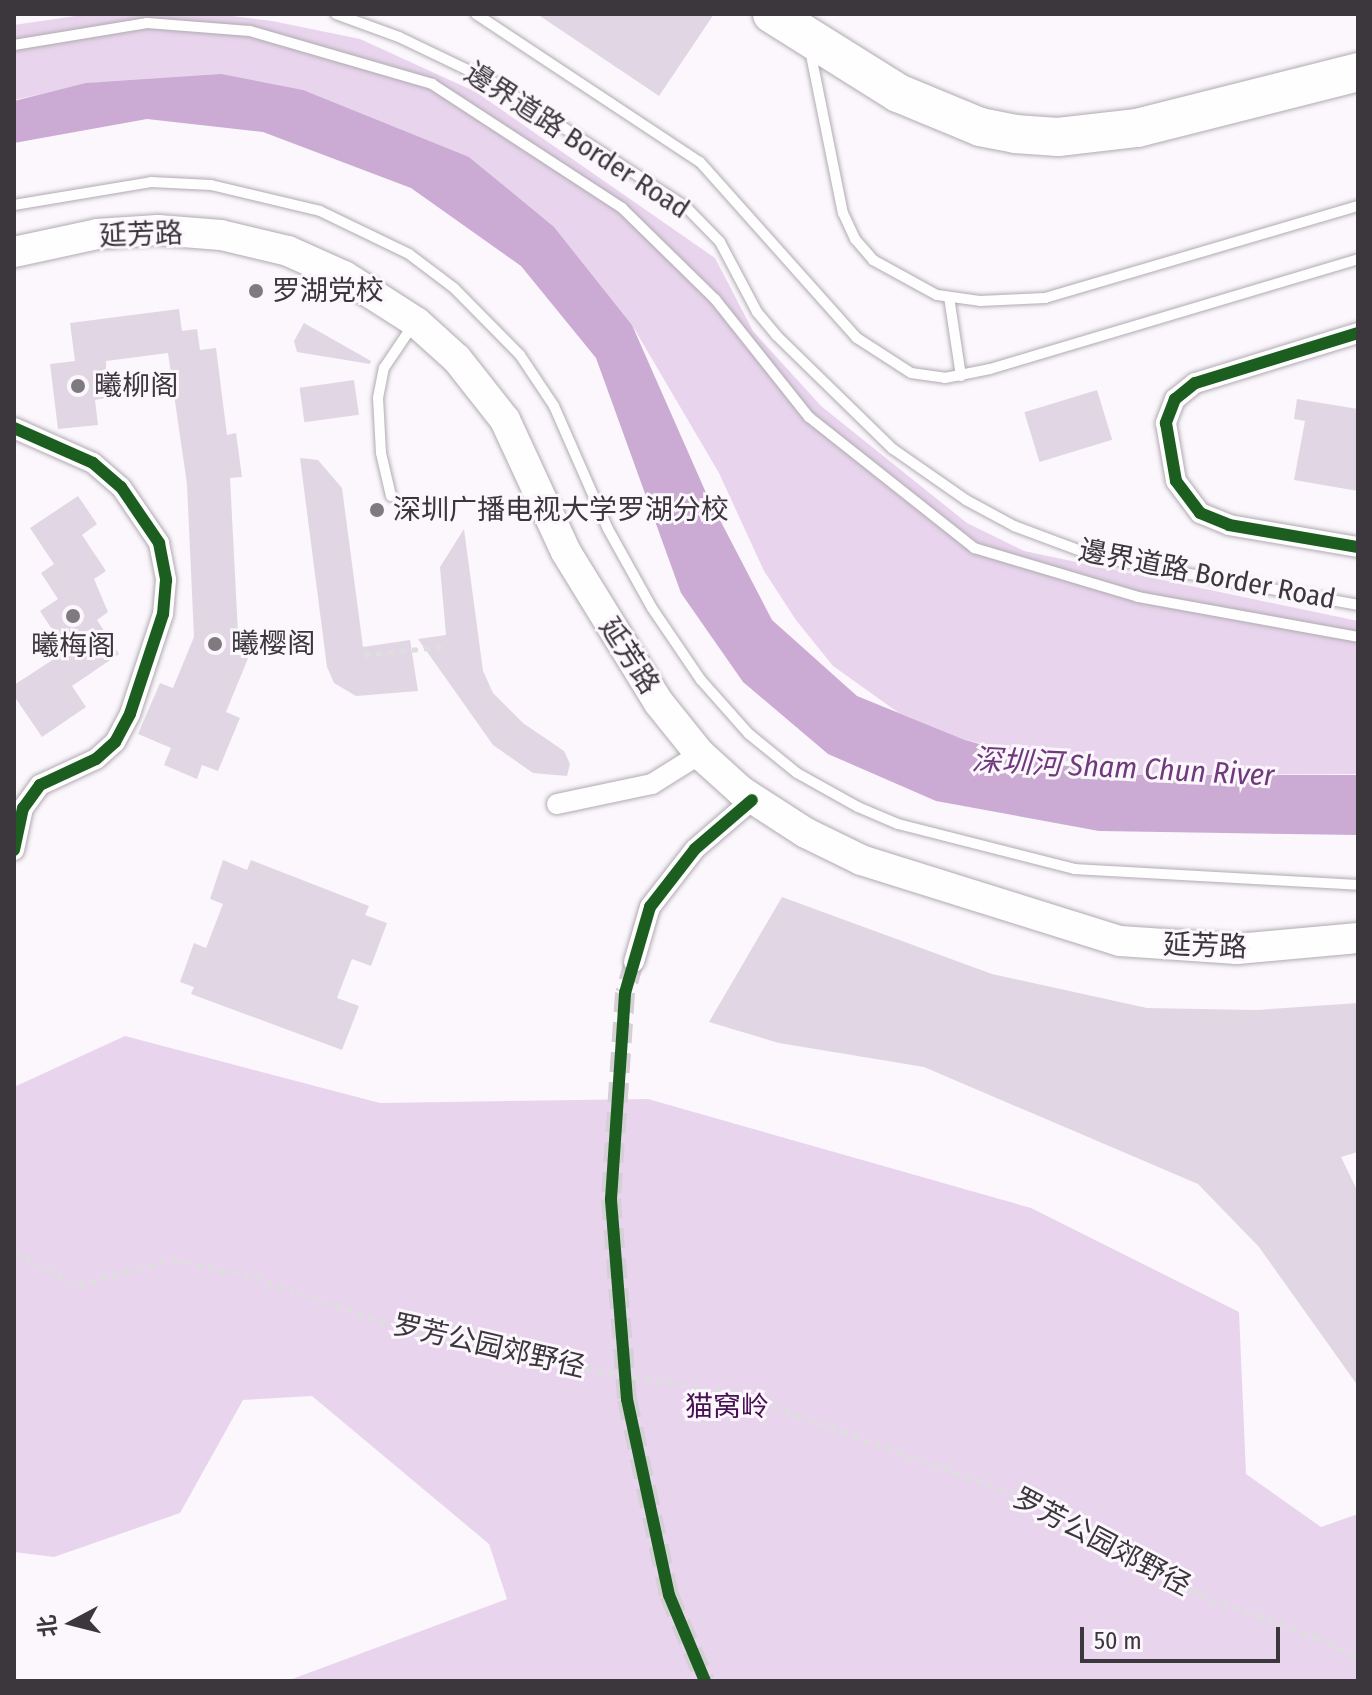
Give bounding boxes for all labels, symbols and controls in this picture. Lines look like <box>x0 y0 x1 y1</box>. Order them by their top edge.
street label: 邊界道路 Border Road <box>458 56 696 226</box>
street label: 延芳路 <box>98 217 184 253</box>
place label: 罗湖党校 <box>272 274 384 308</box>
marker: 罗湖党校 <box>247 282 265 300</box>
place label: 曦柳阁 <box>94 369 178 403</box>
marker: 曦柳阁 <box>69 377 87 395</box>
place label: 深圳广播电视大学罗湖分校 <box>393 493 729 527</box>
marker: 深圳广播电视大学罗湖分校 <box>368 501 386 519</box>
street label: 邊界道路 Border Road <box>1076 534 1338 616</box>
marker: 曦梅阁 <box>64 607 82 625</box>
street label: 延芳路 <box>592 612 666 700</box>
place label: 曦樱阁 <box>231 627 315 661</box>
place label: 曦梅阁 <box>31 629 115 663</box>
marker: 曦樱阁 <box>206 635 224 653</box>
water label: 深圳河 Sham Chun River <box>971 742 1275 794</box>
street label: 延芳路 <box>1162 928 1248 964</box>
street label: 罗芳公园郊野径 <box>390 1308 588 1384</box>
park label: 猫窝岭 <box>685 1390 769 1424</box>
street label: 罗芳公园郊野径 <box>1008 1481 1196 1603</box>
north arrow <box>32 1583 112 1663</box>
scale bar <box>1084 1611 1284 1661</box>
text: 北 <box>33 1613 62 1639</box>
text: 50 m <box>1094 1627 1142 1655</box>

